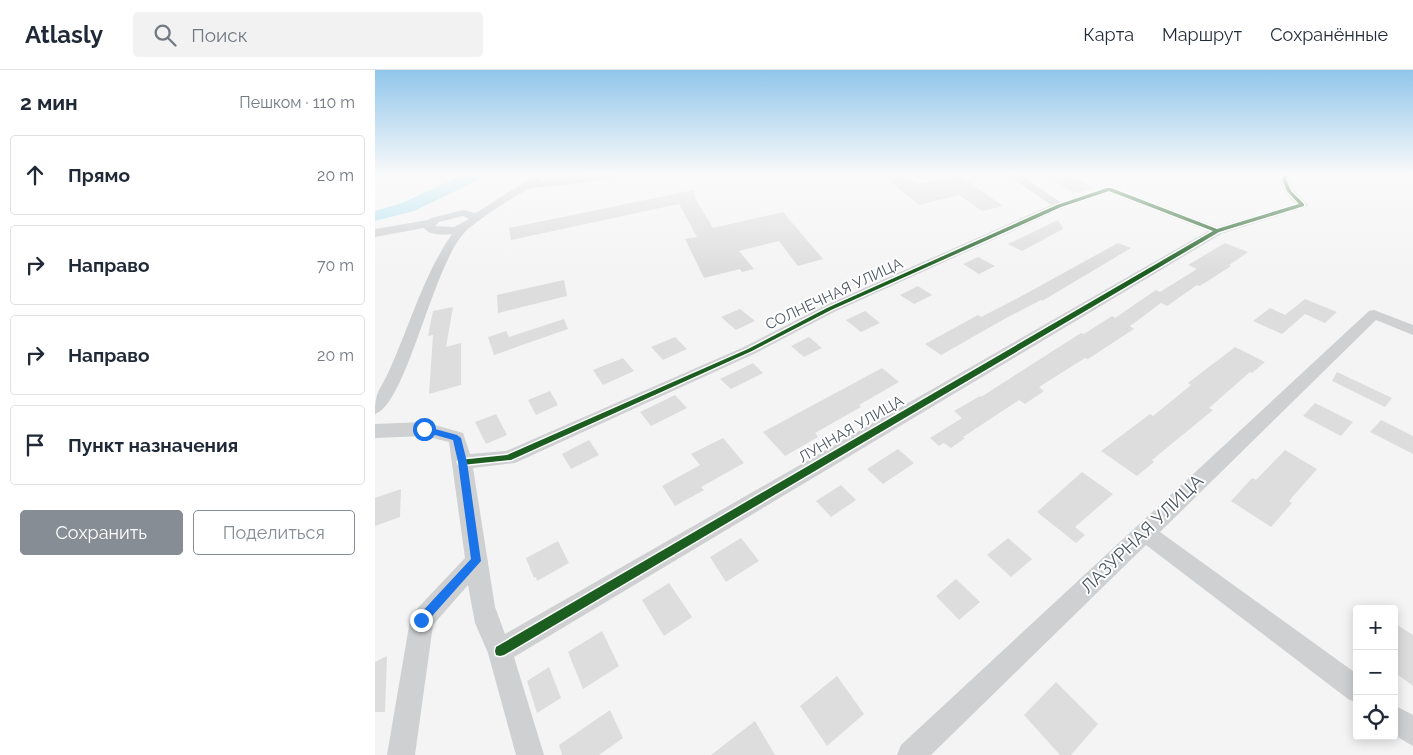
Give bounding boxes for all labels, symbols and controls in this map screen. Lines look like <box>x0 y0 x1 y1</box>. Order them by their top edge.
search box <box>133 12 483 57</box>
text: Atlasly <box>25 20 103 49</box>
icon: search <box>151 21 179 49</box>
text: Поиск <box>191 24 248 46</box>
text: Карта <box>1083 24 1134 45</box>
text: Маршрут <box>1162 24 1242 45</box>
text: Сохранённые <box>1270 24 1388 45</box>
text: 2 мин <box>20 90 78 115</box>
text: Пешком · 110 m <box>239 93 355 112</box>
icon: ahead <box>21 161 49 189</box>
text: Прямо <box>68 164 130 186</box>
text: 20 m <box>317 166 354 185</box>
icon: right <box>21 251 49 279</box>
text: Направо <box>68 254 149 276</box>
street label: СОЛНЕЧНАЯ УЛИЦА <box>762 254 906 334</box>
text: 70 m <box>317 256 354 275</box>
icon: right <box>21 341 49 369</box>
text: Направо <box>68 344 149 366</box>
text: 20 m <box>317 346 354 365</box>
street label: ЛУННАЯ УЛИЦА <box>795 392 907 466</box>
route start <box>413 418 436 441</box>
icon: arrive <box>21 431 49 459</box>
text: Пункт назначения <box>68 434 238 456</box>
street label: ЛАЗУРНАЯ УЛИЦА <box>1076 470 1207 597</box>
button: Сохранить <box>20 510 183 555</box>
button: Поделиться <box>193 510 355 555</box>
map controls <box>1353 605 1398 740</box>
button: + <box>1353 605 1398 650</box>
route end <box>410 609 433 632</box>
button: − <box>1353 650 1398 695</box>
button: locate <box>1353 695 1398 740</box>

